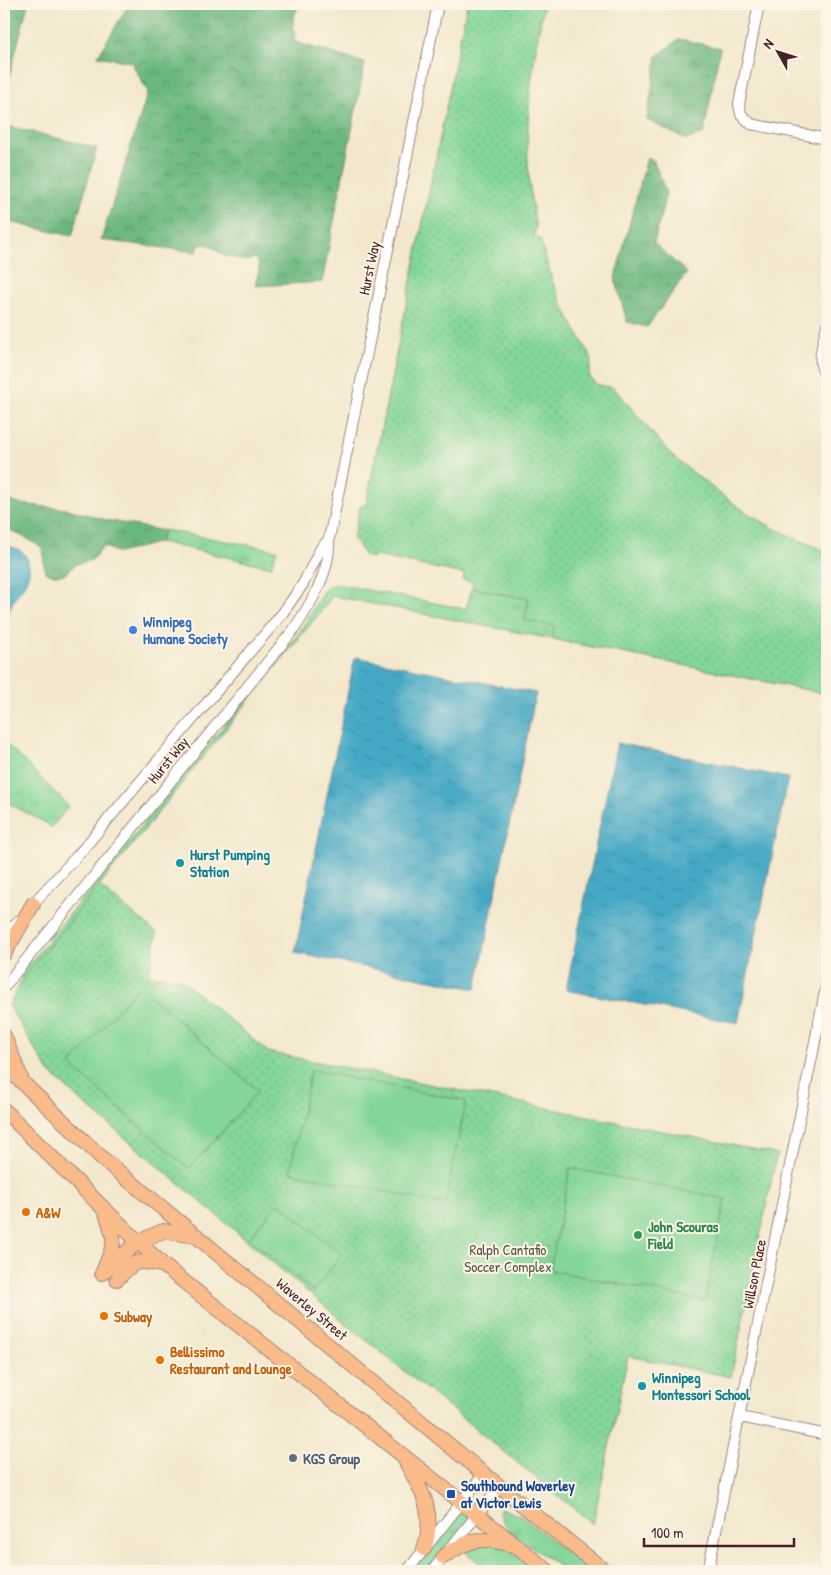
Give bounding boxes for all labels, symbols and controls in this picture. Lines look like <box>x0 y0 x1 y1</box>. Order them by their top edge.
north arrow <box>754 28 804 78</box>
text: N <box>758 34 778 52</box>
street label: Hurst Way <box>353 239 385 297</box>
place label: Winnipeg Humane Society <box>143 611 229 650</box>
marker: Winnipeg Humane Society <box>127 624 139 636</box>
street label: Hurst Way <box>143 732 193 788</box>
place label: Hurst Pumping Station <box>190 844 270 882</box>
marker: Hurst Pumping Station <box>174 857 186 869</box>
place label: A&W <box>36 1202 61 1223</box>
marker: A&W <box>20 1206 32 1218</box>
place label: John Scouras Field <box>647 1216 719 1254</box>
marker: John Scouras Field <box>632 1229 644 1241</box>
street label: Willson Place <box>737 1238 771 1310</box>
park label: Ralph Cantafio Soccer Complex <box>464 1239 552 1277</box>
street label: Waverley Street <box>272 1273 353 1346</box>
place label: Subway <box>114 1306 153 1328</box>
marker: Subway <box>98 1310 110 1322</box>
place label: Bellissimo Restaurant and Lounge <box>170 1341 292 1380</box>
marker: Bellissimo Restaurant and Lounge <box>154 1354 166 1366</box>
place label: Winnipeg Montessori School <box>652 1367 751 1405</box>
marker: Winnipeg Montessori School <box>636 1380 648 1392</box>
place label: KGS Group <box>303 1448 360 1470</box>
marker: KGS Group <box>287 1452 299 1464</box>
place label: Southbound Waverley at Victor Lewis <box>461 1475 576 1513</box>
marker: Southbound Waverley at Victor Lewis <box>445 1488 457 1500</box>
scale bar <box>644 1515 794 1547</box>
text: 100 m <box>651 1522 684 1543</box>

